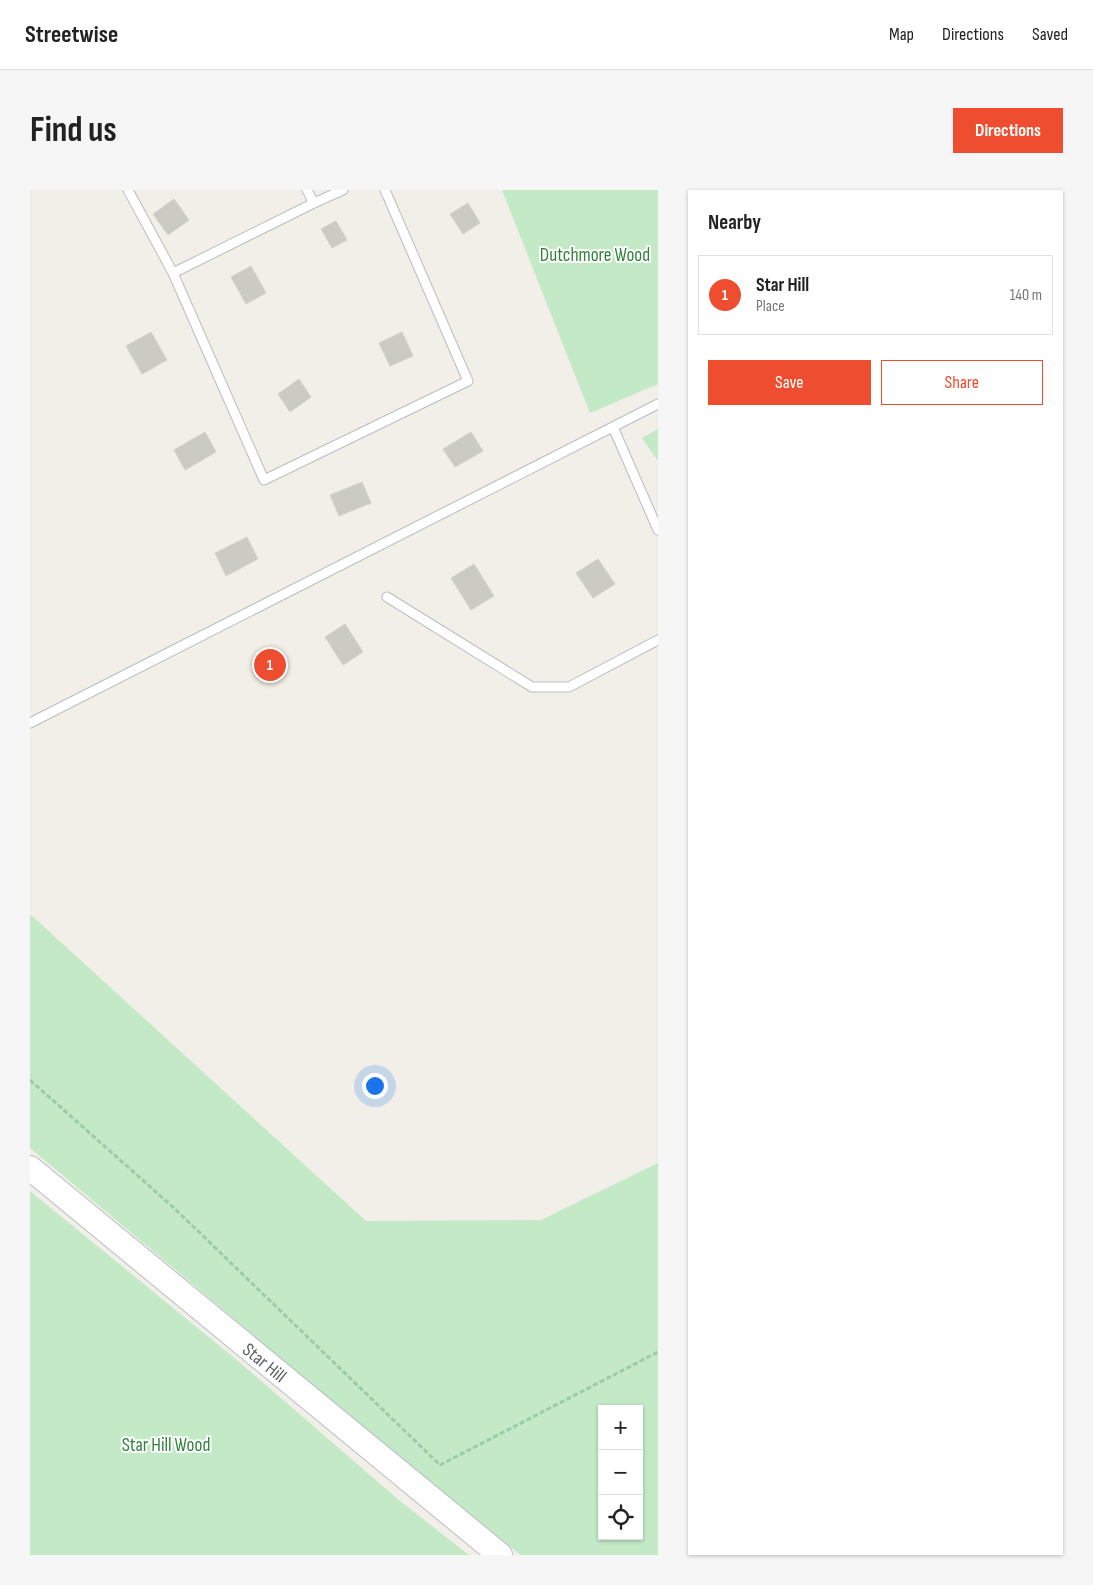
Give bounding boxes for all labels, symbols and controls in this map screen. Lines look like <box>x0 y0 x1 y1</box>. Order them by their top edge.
text: Streetwise <box>25 20 118 49</box>
text: Map <box>889 24 914 45</box>
text: Directions <box>942 24 1004 45</box>
text: Saved <box>1032 24 1068 45</box>
button: Directions <box>953 108 1063 153</box>
text: Find us <box>30 109 117 152</box>
text: Nearby <box>708 210 761 235</box>
park label: Dutchmore Wood <box>540 244 650 267</box>
text: Star Hill <box>756 274 809 297</box>
text: 1 <box>722 286 728 305</box>
text: 140 m <box>1010 286 1042 305</box>
text: Place <box>756 297 785 316</box>
button: Save <box>708 360 871 405</box>
button: Share <box>881 360 1043 405</box>
pin: 1 <box>254 646 286 684</box>
your location <box>362 1073 388 1099</box>
street label: Star Hill <box>237 1339 291 1388</box>
map controls <box>598 1405 643 1540</box>
button: + <box>598 1405 643 1450</box>
park label: Star Hill Wood <box>122 1434 210 1457</box>
button: − <box>598 1450 643 1495</box>
button: locate <box>598 1495 643 1540</box>

